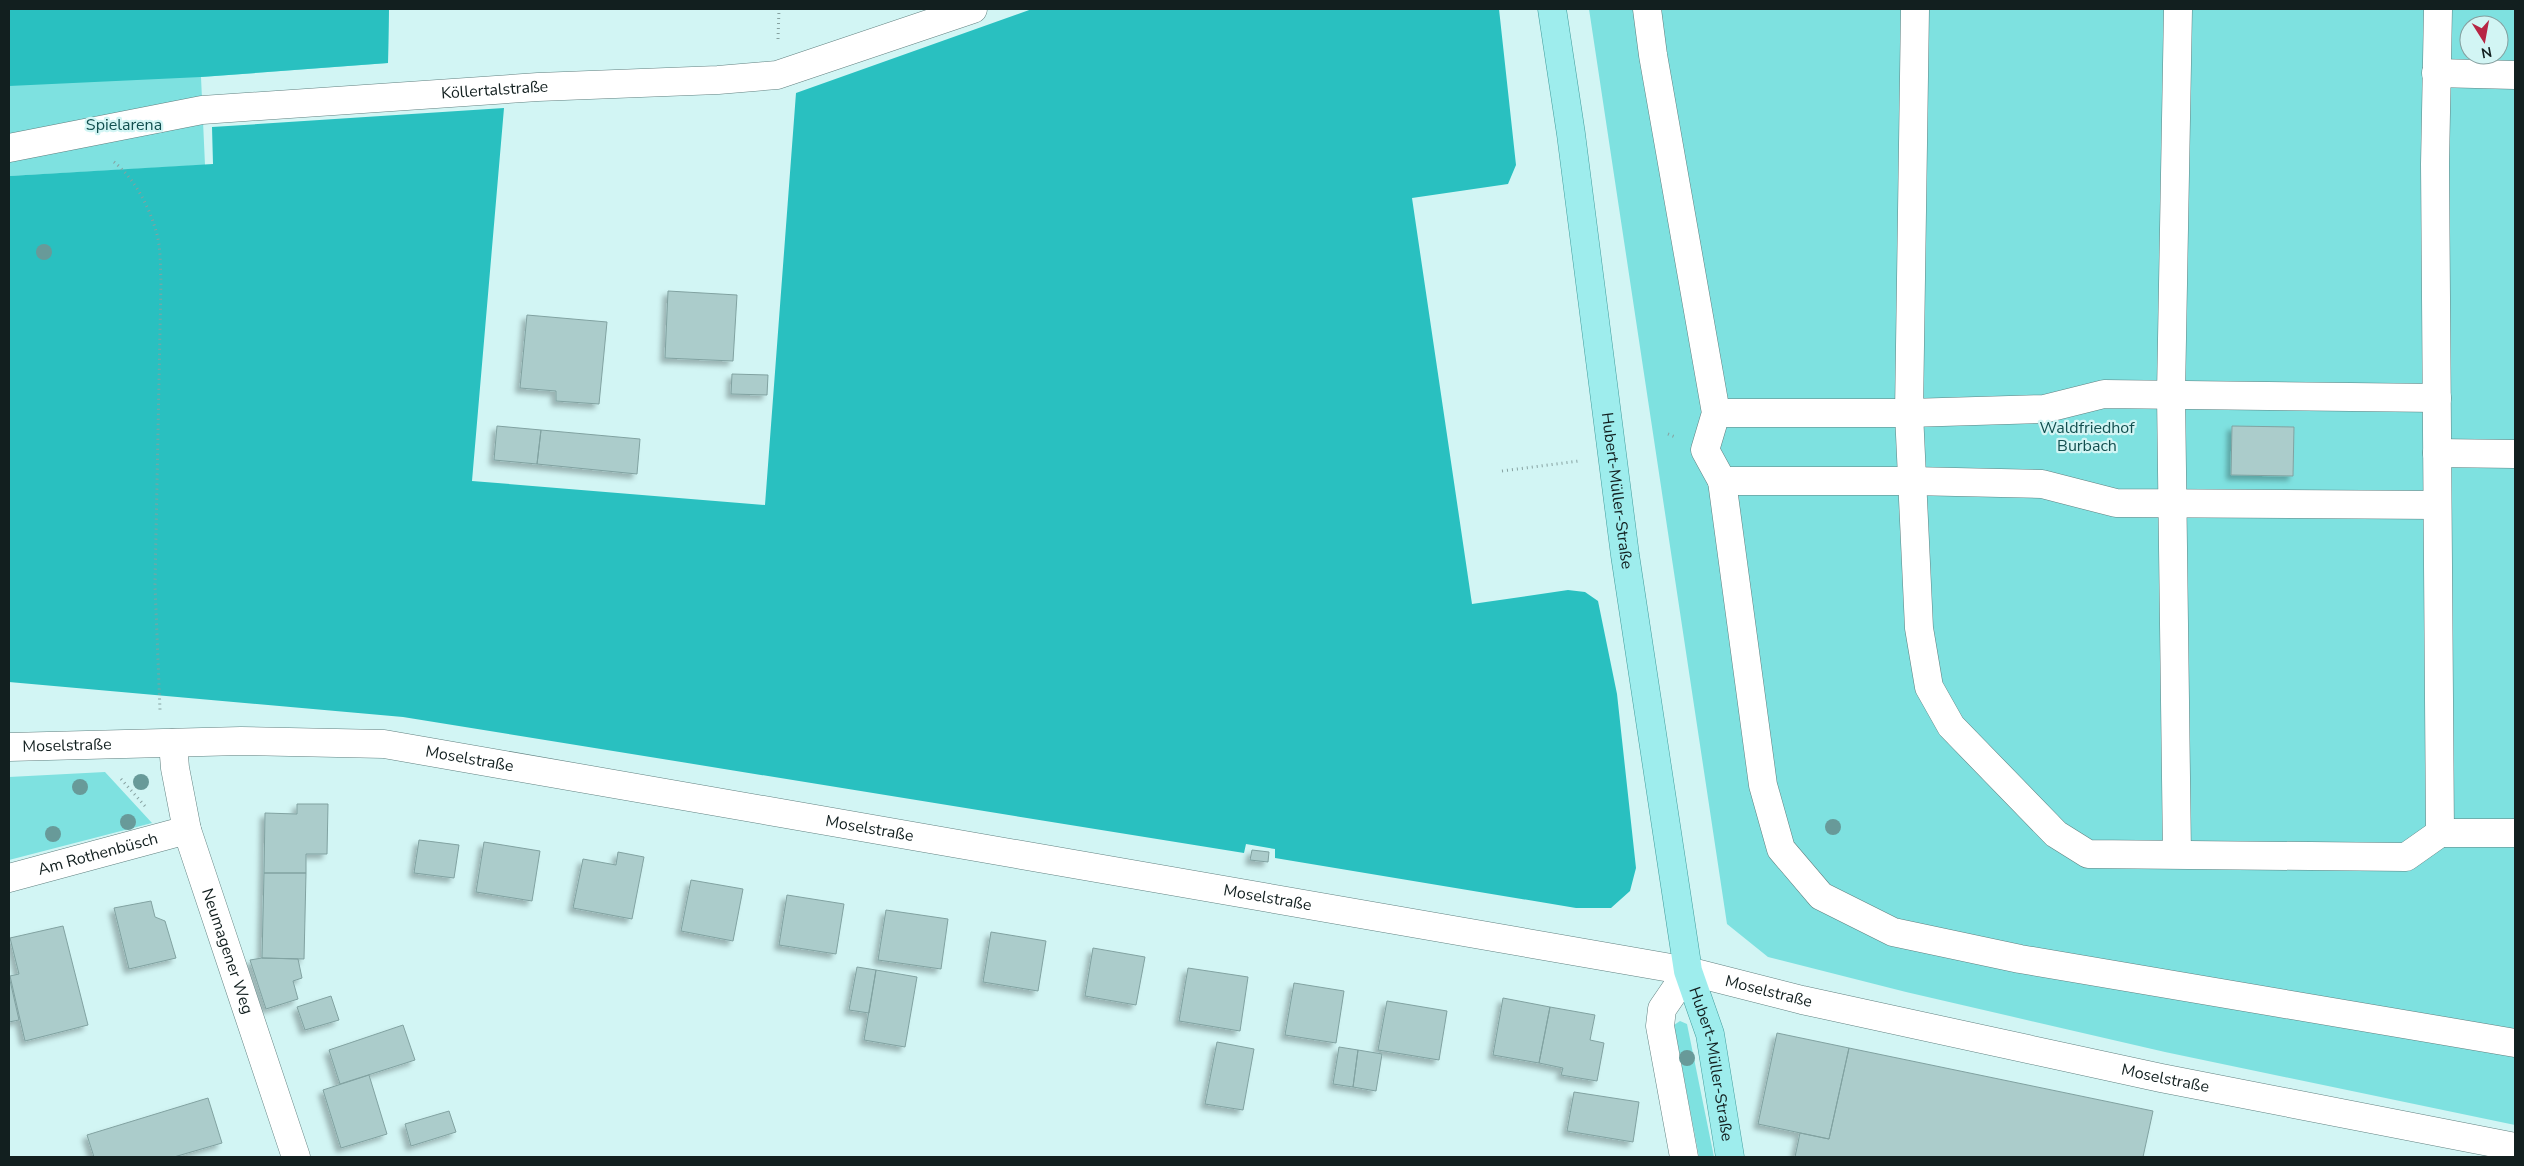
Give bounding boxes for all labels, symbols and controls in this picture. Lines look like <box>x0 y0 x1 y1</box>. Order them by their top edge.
north arrow <box>2459 15 2509 65</box>
text: N <box>2479 42 2493 63</box>
street label: Köllertalstraße <box>440 76 549 105</box>
park label: Spielarena <box>86 114 162 136</box>
street label: Hubert-Müller-Straße <box>1596 411 1638 570</box>
park label: Waldfriedhof Burbach <box>2039 417 2135 457</box>
street label: Moselstraße <box>22 733 112 758</box>
street label: Moselstraße <box>424 740 515 777</box>
street label: Moselstraße <box>824 810 915 847</box>
street label: Am Rothenbüsch <box>35 827 160 881</box>
street label: Moselstraße <box>1222 879 1313 916</box>
street label: Neumagener Weg <box>196 885 259 1017</box>
street label: Moselstraße <box>1723 970 1814 1013</box>
street label: Hubert-Müller-Straße <box>1683 984 1738 1143</box>
street label: Moselstraße <box>2119 1059 2211 1098</box>

